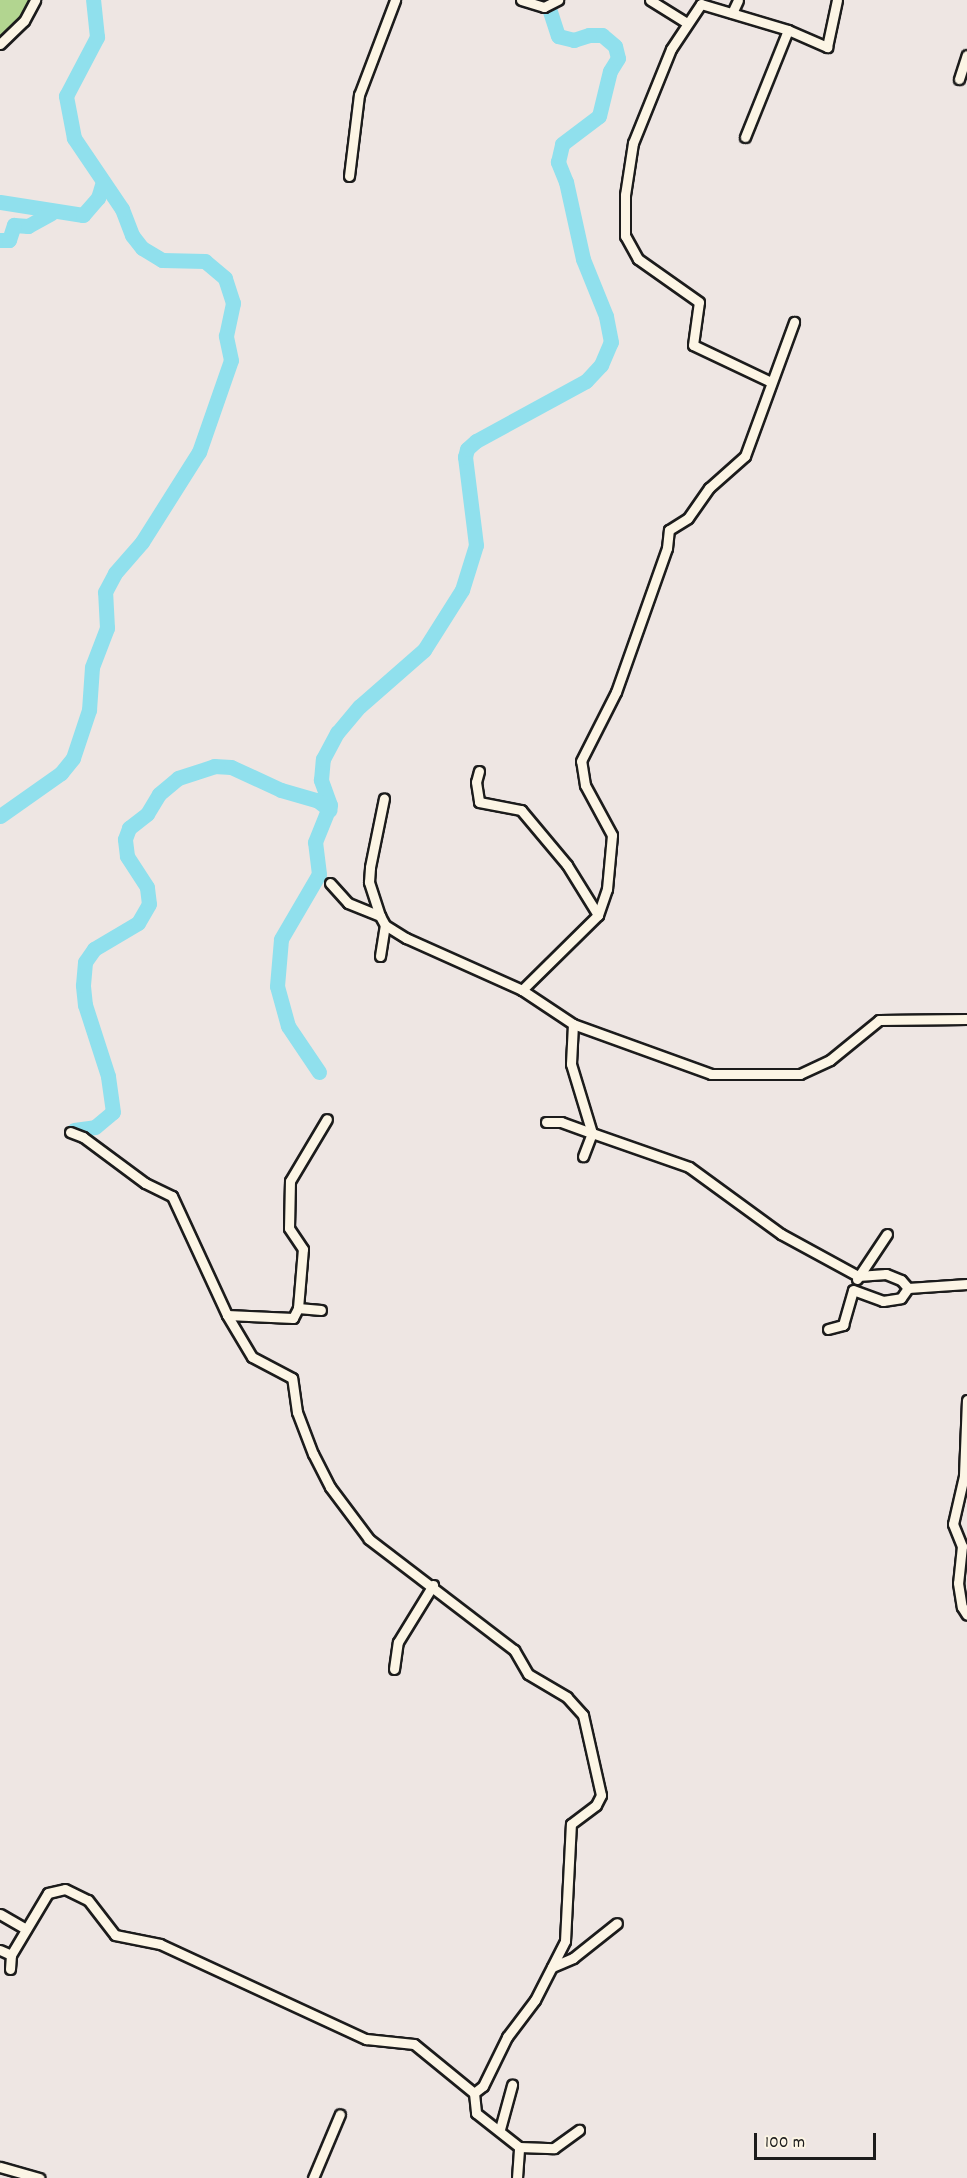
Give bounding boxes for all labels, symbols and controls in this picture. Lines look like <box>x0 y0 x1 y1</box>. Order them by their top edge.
scale bar <box>757 2121 878 2159</box>
text: 100 m <box>765 2131 805 2156</box>

